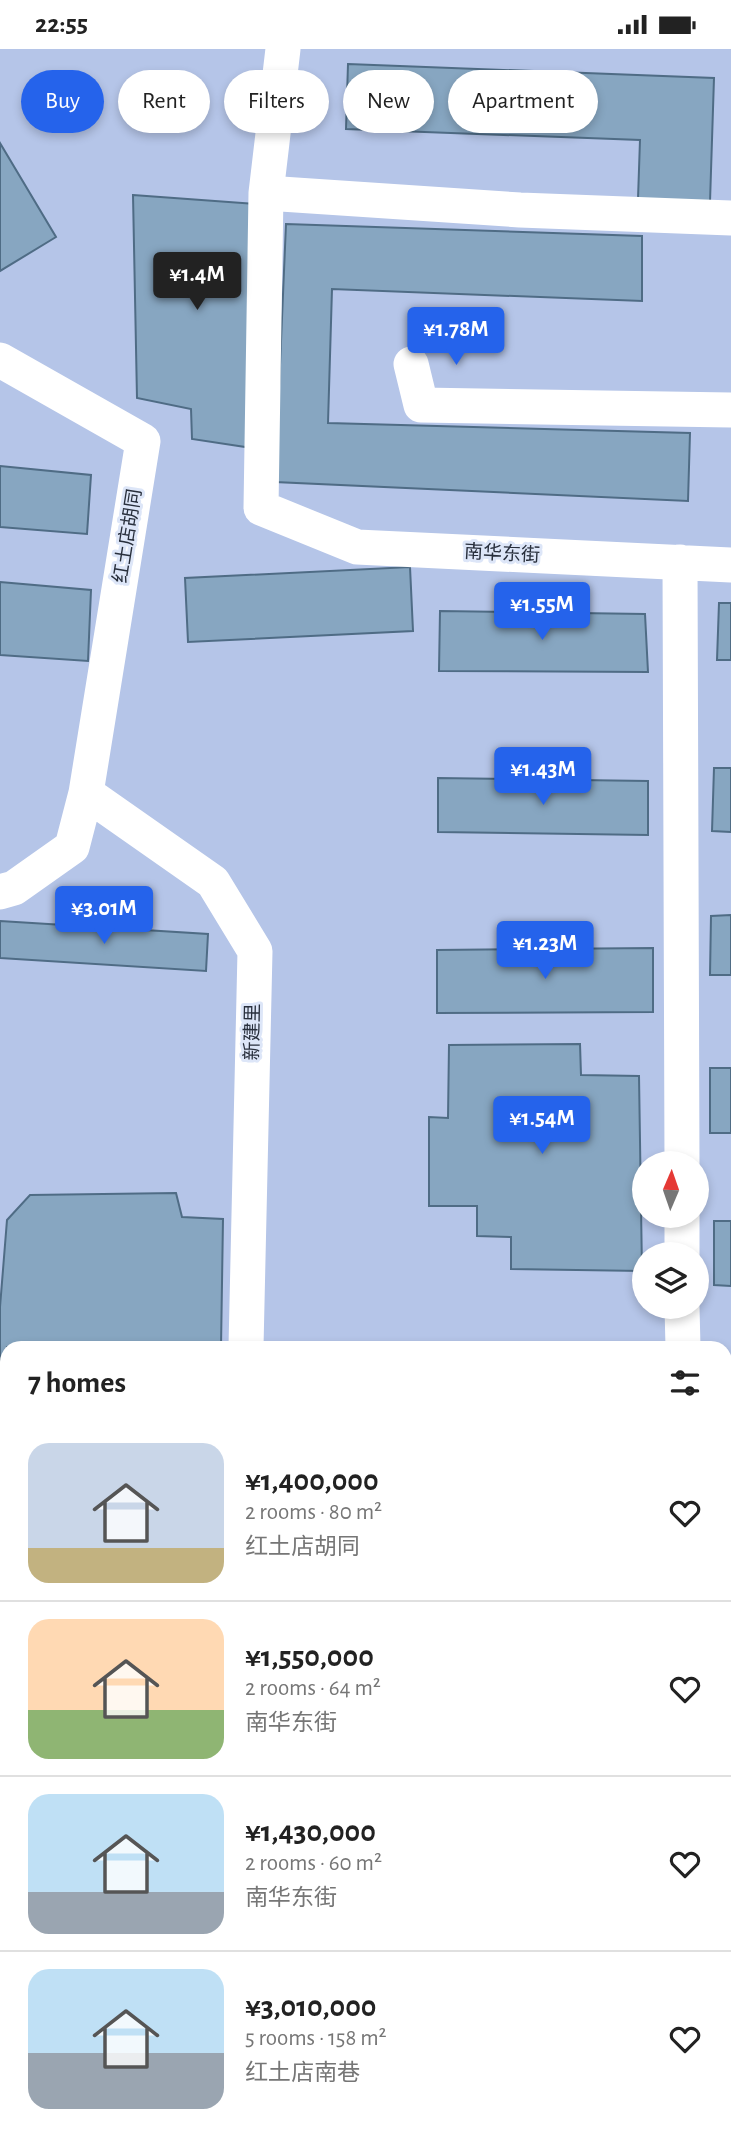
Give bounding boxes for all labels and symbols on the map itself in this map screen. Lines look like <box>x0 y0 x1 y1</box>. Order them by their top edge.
pin: ¥1.4M <box>148 253 246 312</box>
pin: ¥1.78M <box>399 307 513 367</box>
street label: 红土店胡同 <box>109 487 145 584</box>
street label: 南华东街 <box>464 541 541 565</box>
pin: ¥1.55M <box>485 583 599 642</box>
pin: ¥1.43M <box>486 747 600 807</box>
pin: ¥3.01M <box>47 887 161 946</box>
pin: ¥1.23M <box>488 921 602 981</box>
street label: 新建里 <box>241 1003 263 1061</box>
pin: ¥1.54M <box>485 1097 599 1156</box>
north arrow <box>632 1151 709 1229</box>

